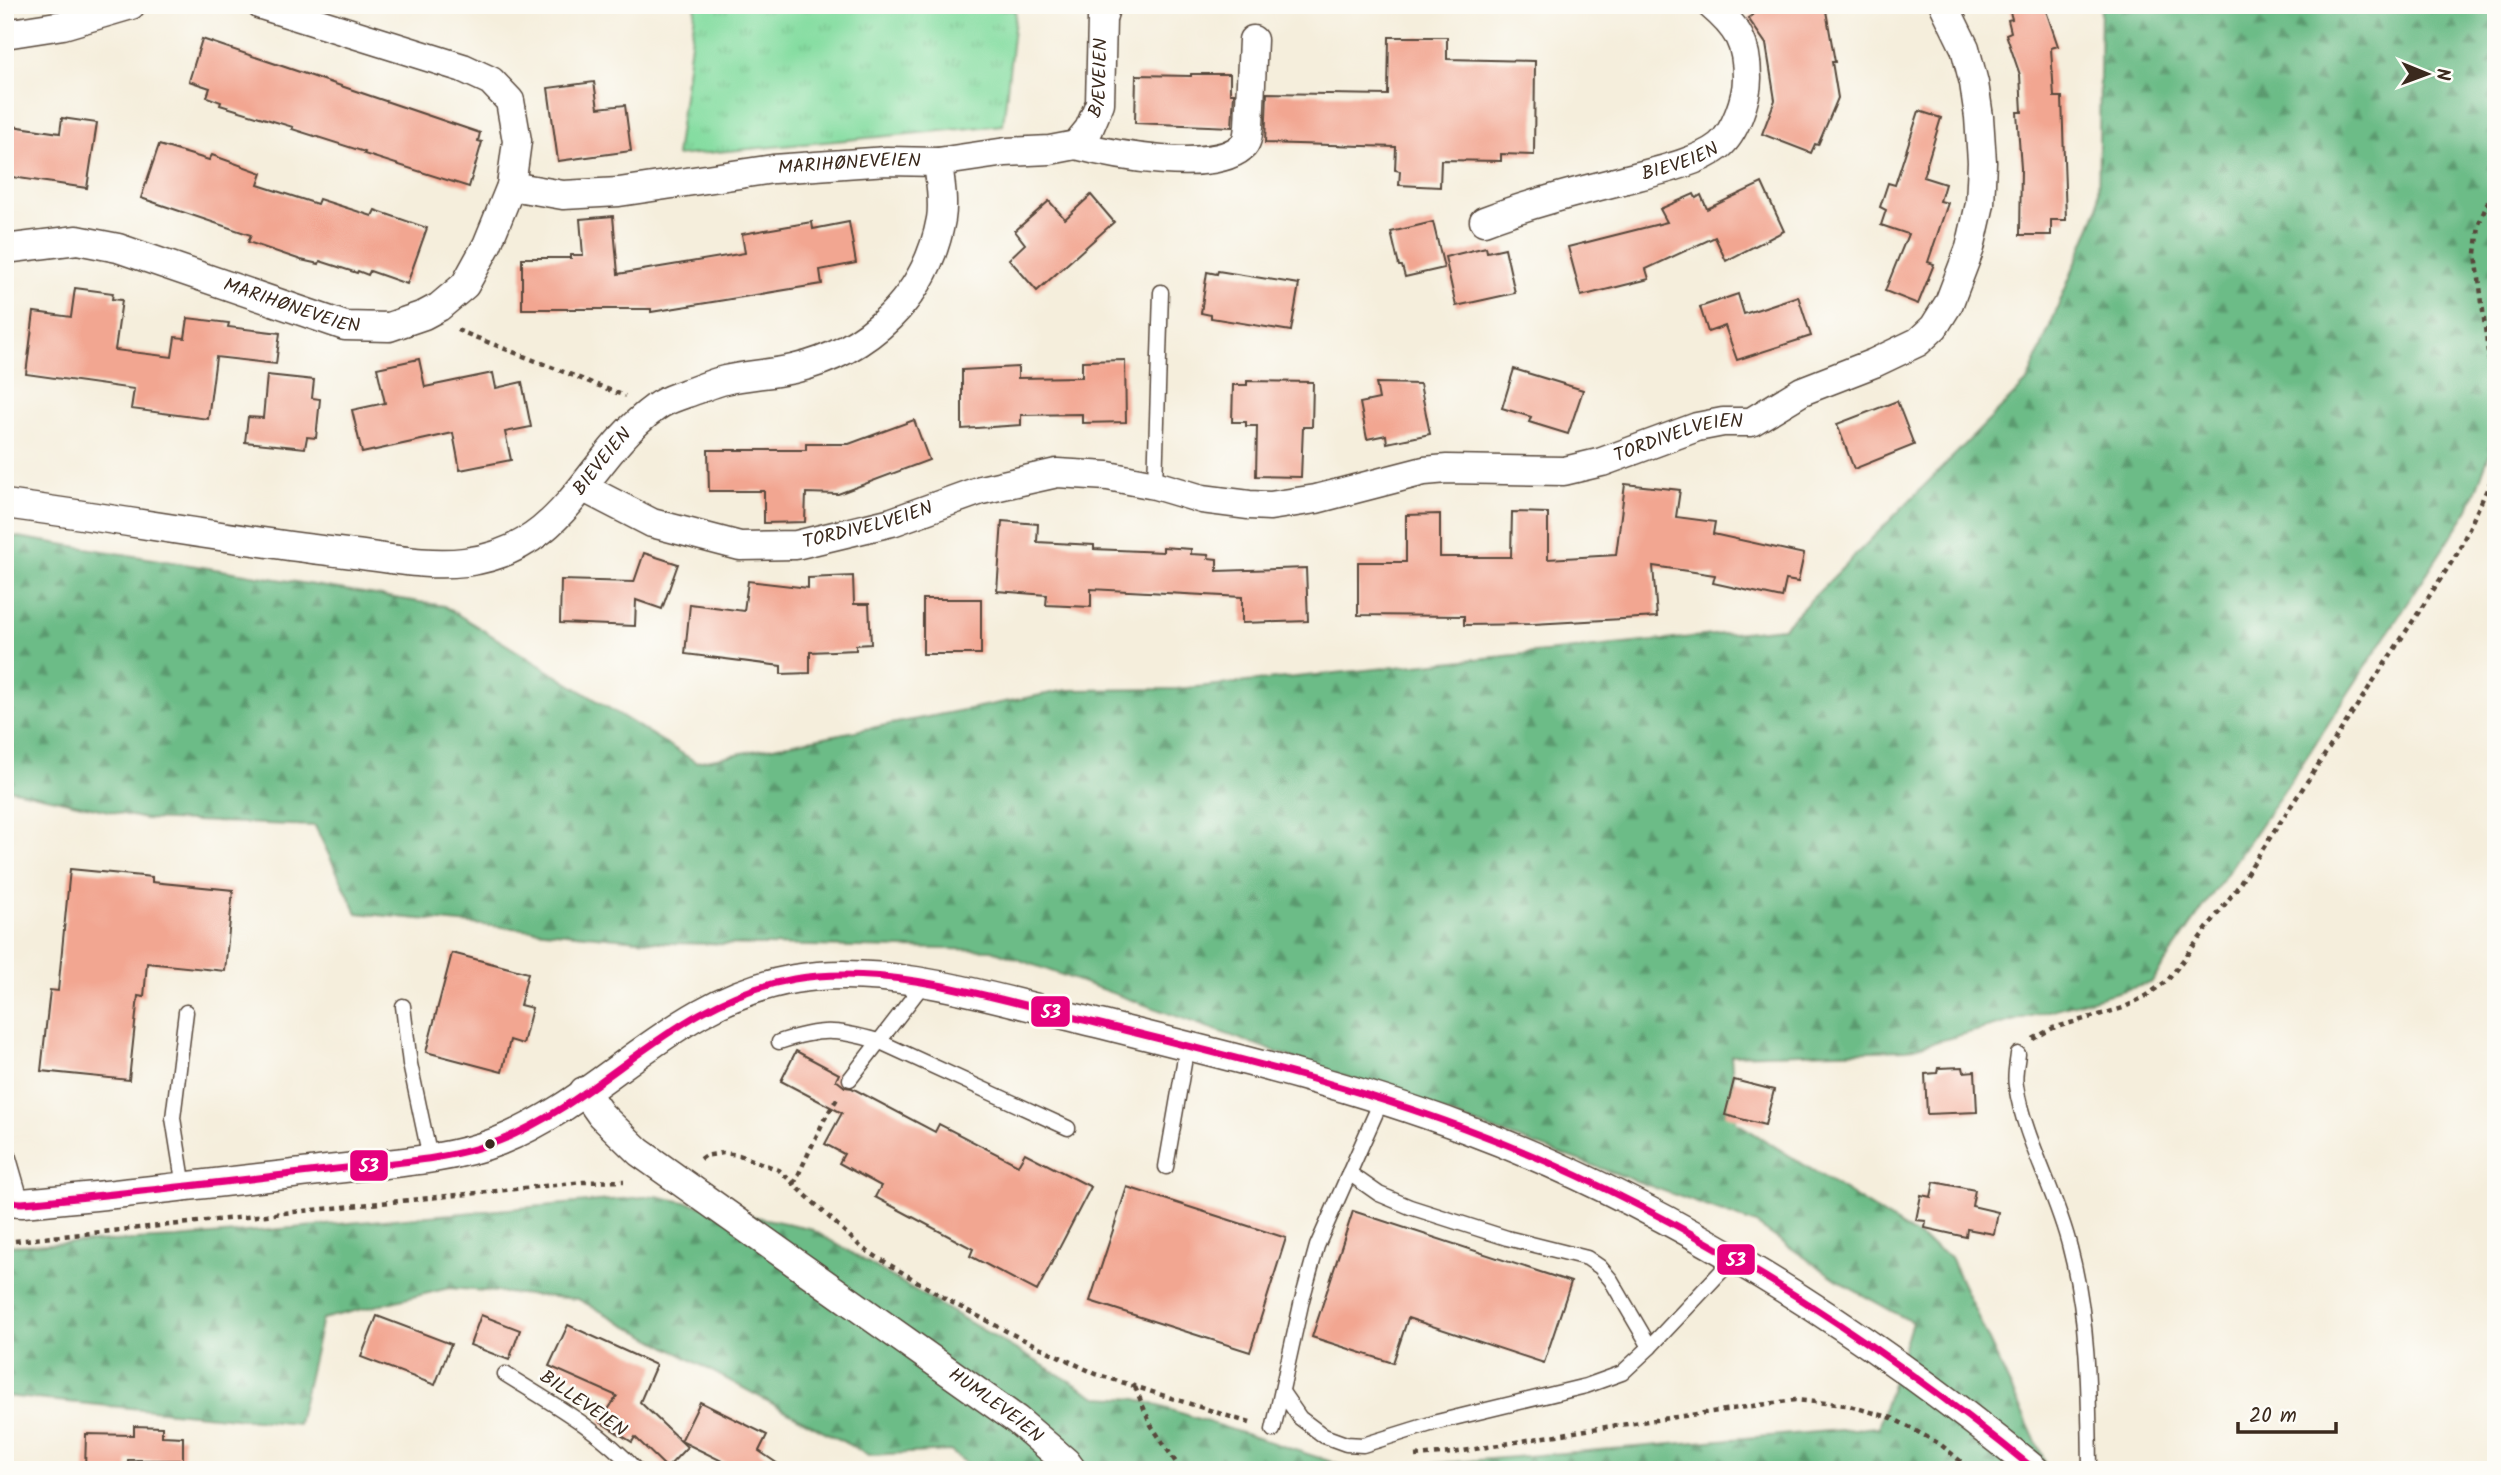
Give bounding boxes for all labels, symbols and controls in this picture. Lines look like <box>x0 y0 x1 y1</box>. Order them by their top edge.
street label: BIEVEIEN <box>1080 37 1117 123</box>
north arrow <box>2392 38 2462 108</box>
text: N <box>2427 68 2457 81</box>
street label: BIEVEIEN <box>1638 135 1725 190</box>
street label: MARIHØNEVEIEN <box>777 146 921 184</box>
street label: MARIHØNEVEIEN <box>219 270 361 341</box>
street label: TORDIVELVEIEN <box>1610 407 1743 471</box>
street label: BIEVEIEN <box>566 421 639 503</box>
street label: TORDIVELVEIEN <box>800 493 937 558</box>
line badge: 53 <box>1030 995 1071 1028</box>
text: 53 <box>1040 998 1061 1028</box>
unlabelled marker <box>483 1137 497 1151</box>
line badge: 53 <box>349 1149 389 1182</box>
text: 53 <box>358 1152 379 1182</box>
line badge: 53 <box>1716 1243 1756 1276</box>
text: 53 <box>1725 1246 1746 1276</box>
street label: HUMLEVEIEN <box>942 1361 1050 1451</box>
street label: BILLEVEIEN <box>533 1363 633 1445</box>
scale bar <box>2238 1391 2336 1435</box>
text: 20 m <box>2249 1400 2297 1433</box>

